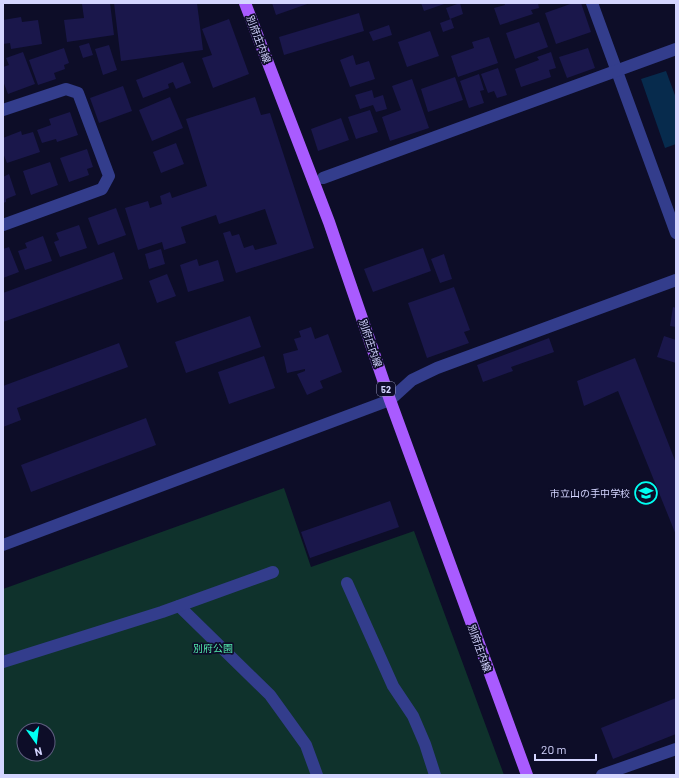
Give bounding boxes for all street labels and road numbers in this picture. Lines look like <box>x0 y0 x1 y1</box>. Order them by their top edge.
street label: 別府庄内線 <box>244 14 274 64</box>
street label: 別府庄内線 <box>357 317 385 369</box>
road number: 52 <box>377 382 395 396</box>
street label: 別府庄内線 <box>466 622 494 674</box>

